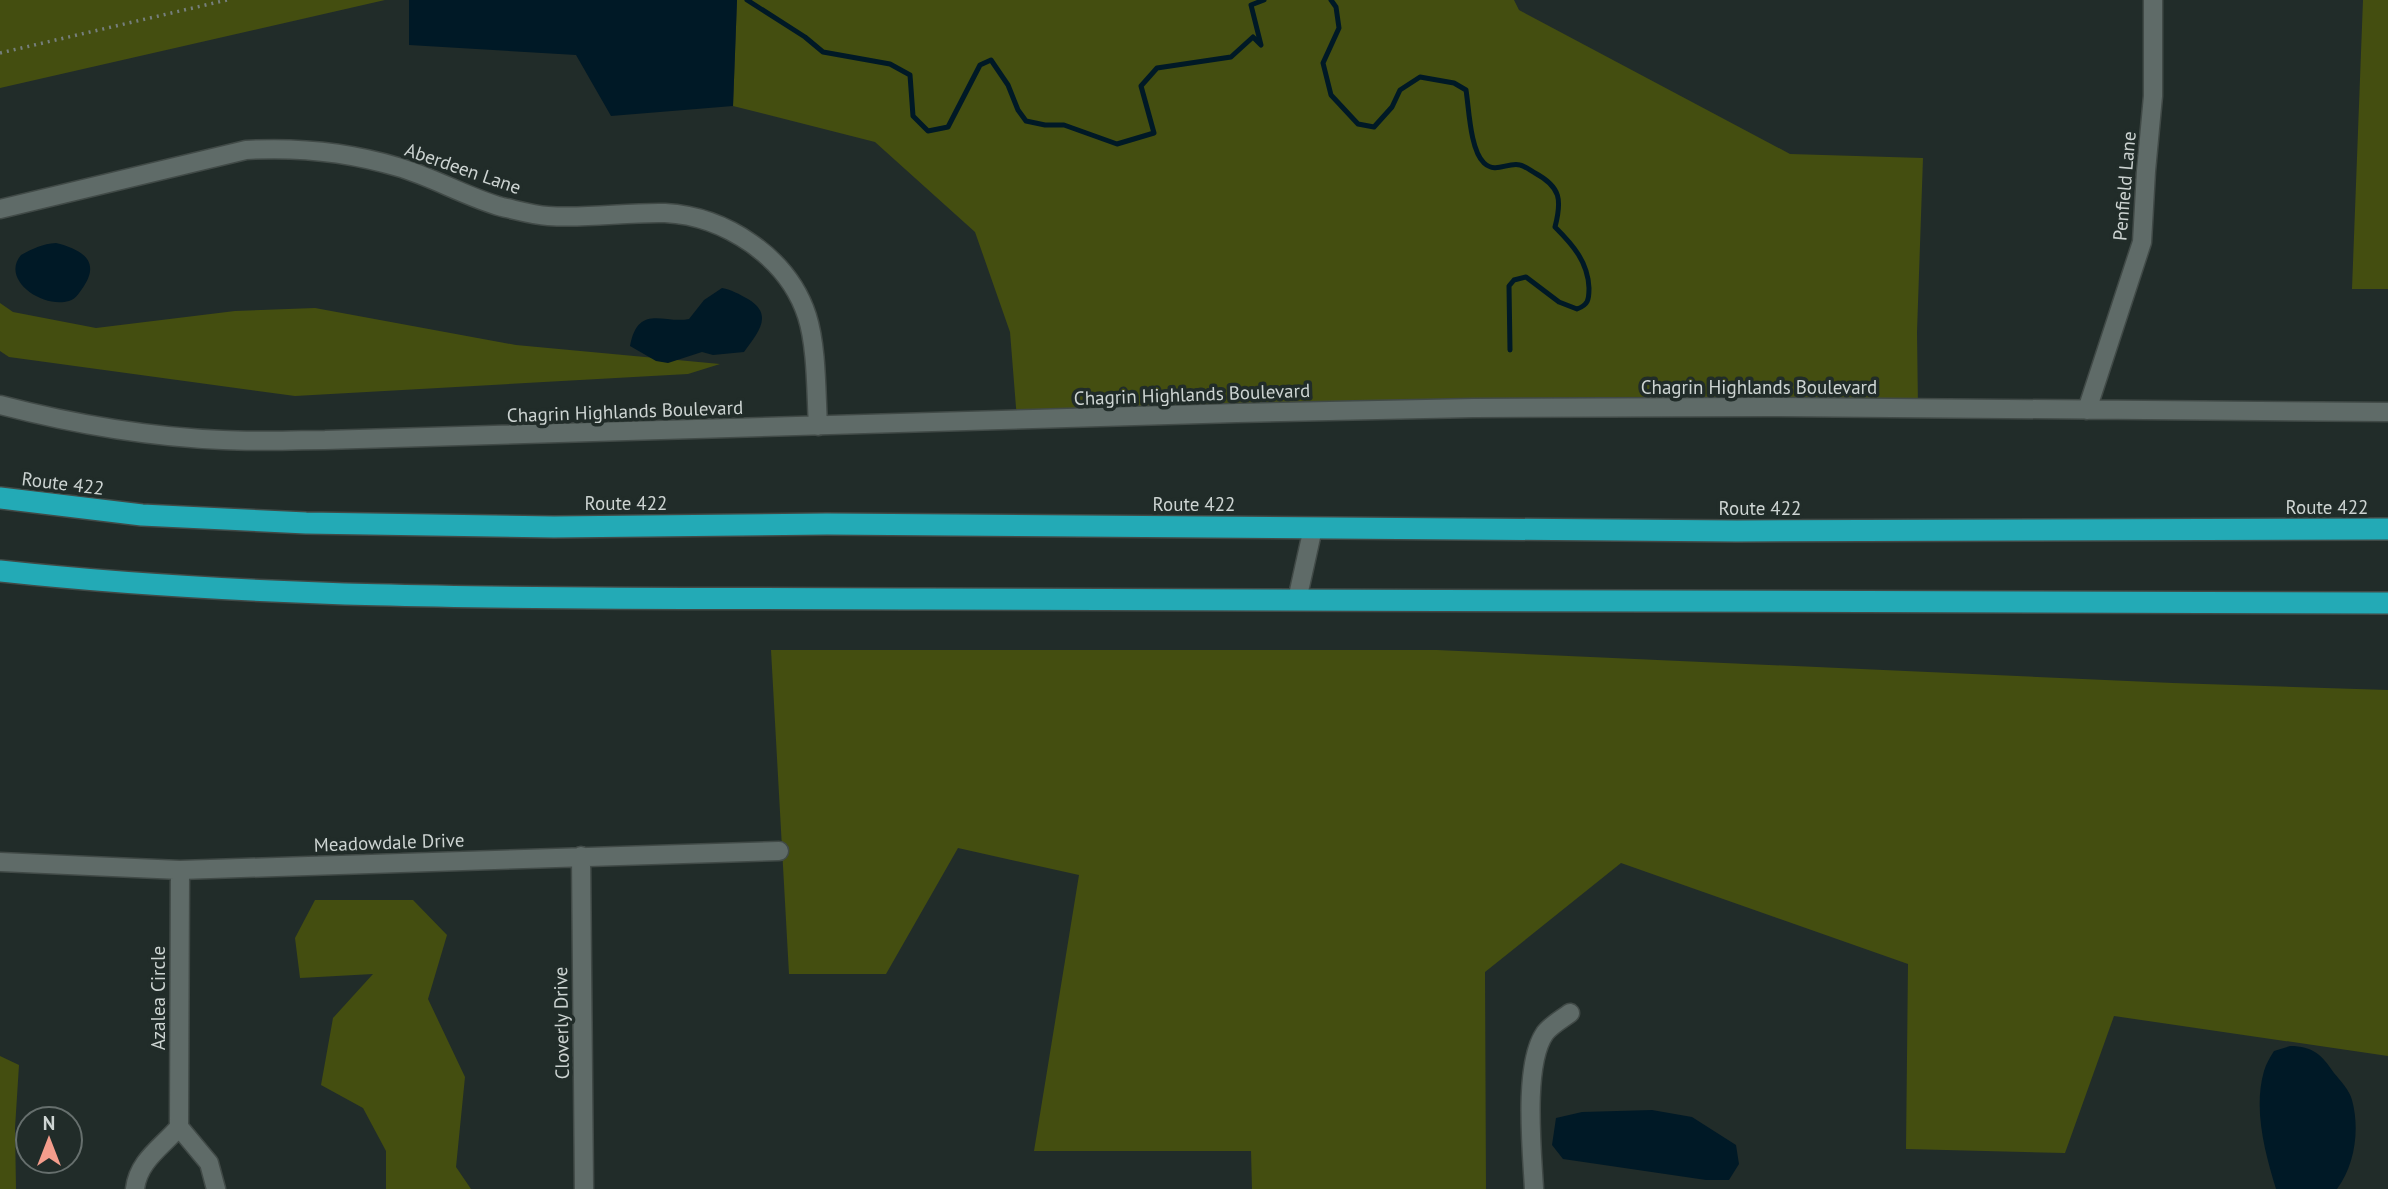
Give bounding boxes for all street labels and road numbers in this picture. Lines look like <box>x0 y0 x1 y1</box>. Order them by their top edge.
street label: Penfield Lane <box>2107 130 2141 242</box>
street label: Aberdeen Lane <box>402 137 524 199</box>
street label: Chagrin Highlands Boulevard <box>1641 375 1877 399</box>
street label: Chagrin Highlands Boulevard <box>1073 378 1311 410</box>
street label: Chagrin Highlands Boulevard <box>506 395 744 427</box>
street label: Route 422 <box>20 466 106 500</box>
street label: Route 422 <box>585 491 667 515</box>
street label: Route 422 <box>1153 492 1235 516</box>
street label: Route 422 <box>2286 495 2368 519</box>
street label: Route 422 <box>1719 496 1801 520</box>
street label: Meadowdale Drive <box>313 827 465 857</box>
street label: Azalea Circle <box>146 946 170 1050</box>
street label: Cloverly Drive <box>548 966 574 1080</box>

